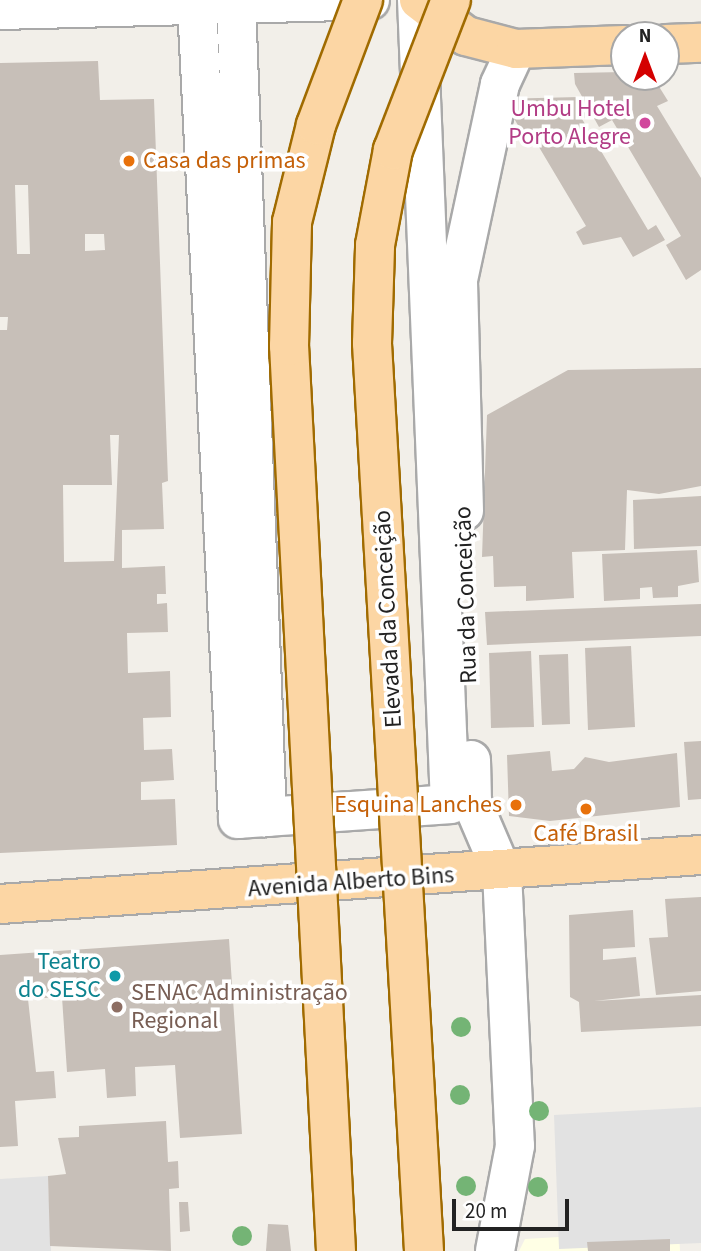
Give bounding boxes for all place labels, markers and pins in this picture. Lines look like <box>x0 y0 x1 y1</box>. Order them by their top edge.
place label: Umbu Hotel Porto Alegre <box>508 95 631 151</box>
marker: Umbu Hotel Porto Alegre <box>637 115 653 131</box>
place label: Casa das primas <box>143 147 306 175</box>
marker: Casa das primas <box>121 153 137 169</box>
place label: Esquina Lanches <box>334 791 502 819</box>
marker: Esquina Lanches <box>508 797 524 813</box>
marker: Café Brasil <box>578 801 594 817</box>
place label: Café Brasil <box>533 820 639 848</box>
place label: Teatro do SESC <box>18 948 101 1004</box>
marker: Teatro do SESC <box>107 968 123 984</box>
place label: SENAC Administração Regional <box>131 979 348 1035</box>
marker: SENAC Administração Regional <box>109 999 125 1015</box>

